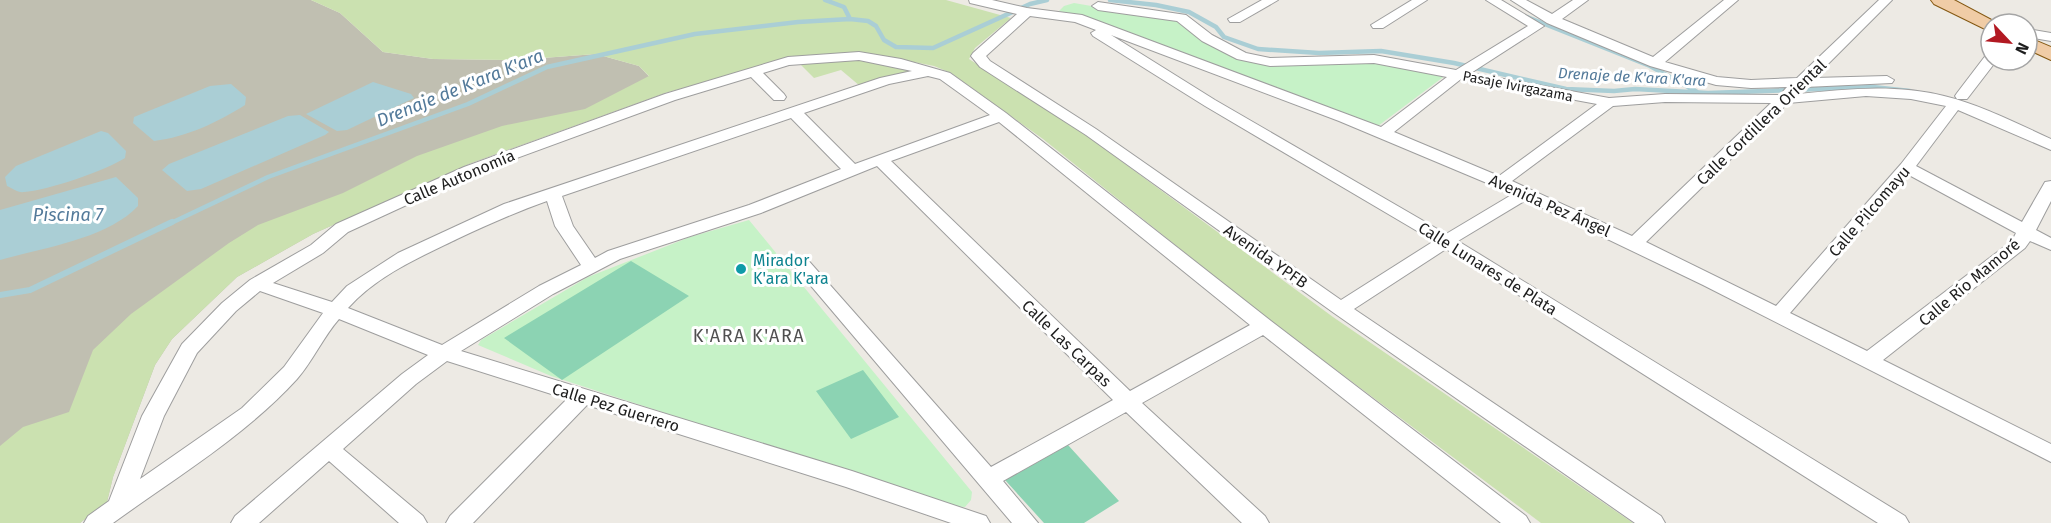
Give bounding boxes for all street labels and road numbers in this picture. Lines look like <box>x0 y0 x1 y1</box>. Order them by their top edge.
street label: Calle Cordillera Oriental <box>1693 55 1830 189</box>
street label: Pasaje Ivirgazama <box>1461 67 1574 106</box>
street label: Calle Autonomía <box>401 146 517 209</box>
street label: Calle Pilcomayu <box>1825 162 1914 261</box>
street label: Avenida Pez Ángel <box>1486 169 1614 241</box>
street label: Calle Lunares de Plata <box>1415 218 1561 319</box>
street label: Avenida YPFB <box>1220 221 1311 292</box>
street label: Calle Río Mamoré <box>1915 235 2024 330</box>
street label: Calle Las Carpas <box>1018 296 1115 391</box>
street label: Calle Pez Guerrero <box>550 379 682 436</box>

